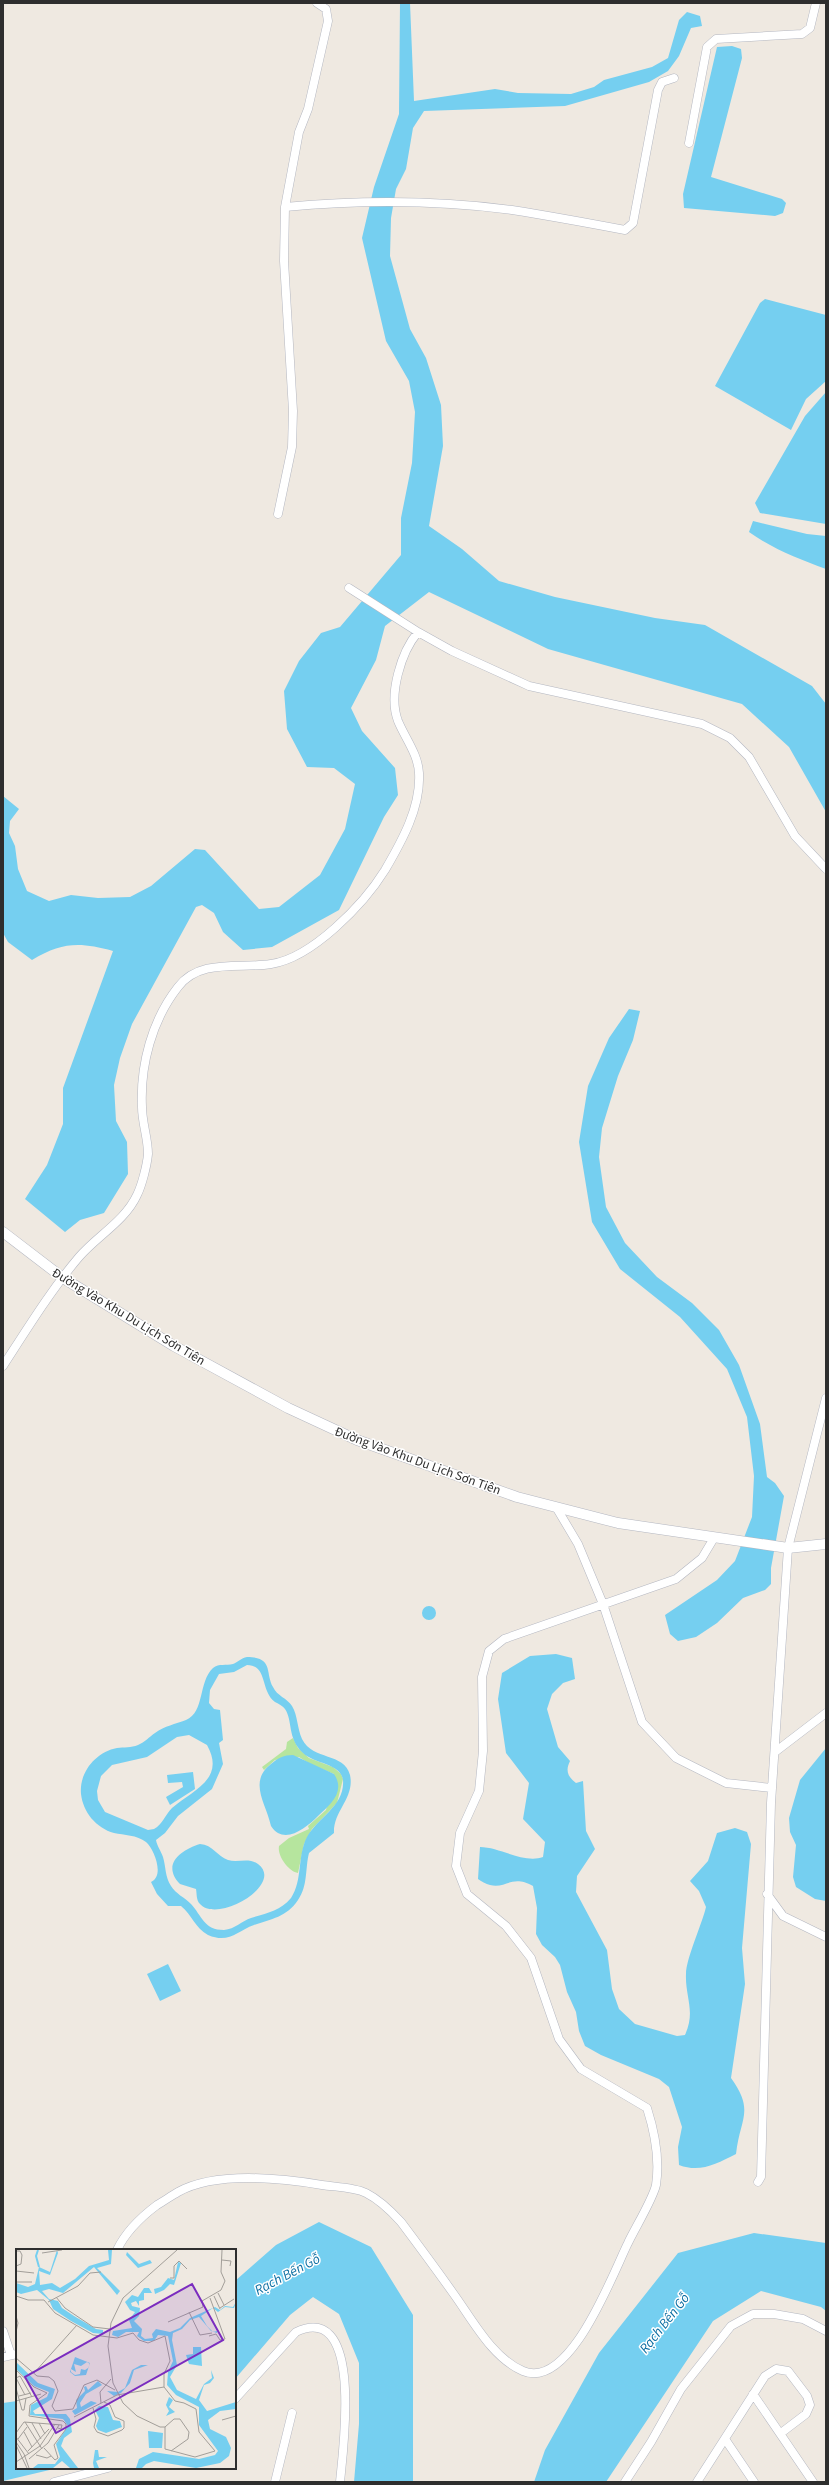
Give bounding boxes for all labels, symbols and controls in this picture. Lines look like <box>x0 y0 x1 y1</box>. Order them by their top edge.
street label: Đường Vào Khu Du Lịch Sơn Tiên <box>49 1264 208 1370</box>
street label: Đường Vào Khu Du Lịch Sơn Tiên <box>332 1422 503 1499</box>
inset map <box>16 2249 236 2469</box>
water label: Rạch Bến Gỗ <box>251 2249 324 2301</box>
water label: Rạch Bến Gỗ <box>635 2289 695 2358</box>

